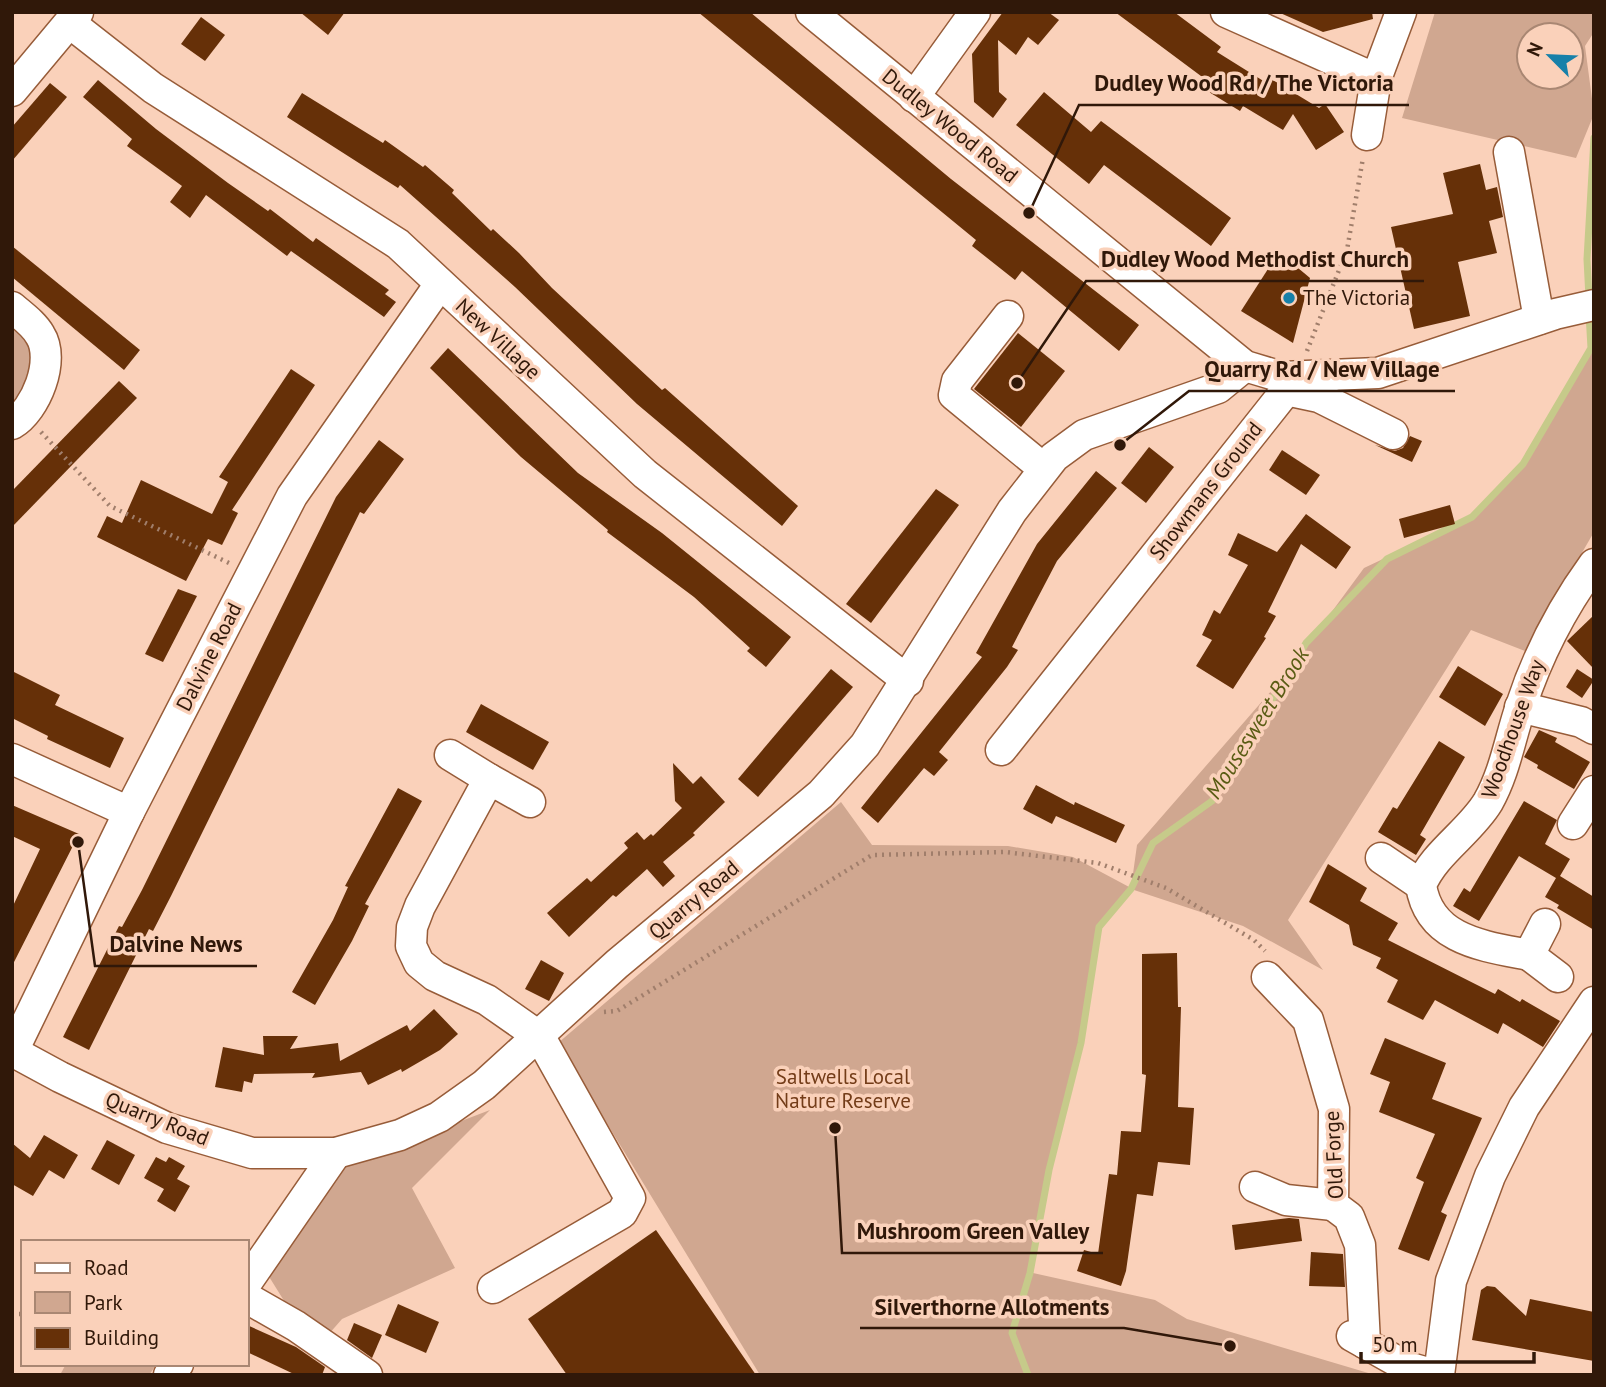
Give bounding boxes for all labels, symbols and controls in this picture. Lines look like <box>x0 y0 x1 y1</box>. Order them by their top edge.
north arrow <box>1515 21 1585 91</box>
text: N <box>1521 39 1548 60</box>
callout: Dudley Wood Rd / The Victoria <box>1079 61 1409 105</box>
street label: Dudley Wood Road <box>877 62 1024 189</box>
text: Dudley Wood Rd / The Victoria <box>1094 68 1394 97</box>
callout: Dudley Wood Methodist Church <box>1086 237 1424 281</box>
text: Dudley Wood Methodist Church <box>1101 244 1409 273</box>
place label: The Victoria <box>1303 284 1410 311</box>
marker: The Victoria <box>1281 290 1297 306</box>
street label: New Village <box>450 292 547 385</box>
callout: Quarry Rd / New Village <box>1189 347 1455 391</box>
text: Quarry Rd / New Village <box>1204 354 1440 383</box>
street label: Showmans Ground <box>1143 416 1268 565</box>
street label: Dalvine Road <box>170 598 247 716</box>
water label: Mousesweet Brook <box>1198 640 1316 804</box>
street label: Woodhouse Way <box>1475 655 1550 802</box>
street label: Quarry Road <box>643 854 744 945</box>
callout: Dalvine News <box>95 922 257 966</box>
text: Dalvine News <box>109 929 243 958</box>
park label: Saltwells Local Nature Reserve <box>775 1063 911 1114</box>
street label: Quarry Road <box>101 1086 213 1152</box>
street label: Old Forge <box>1318 1110 1349 1200</box>
callout: Mushroom Green Valley <box>842 1209 1103 1253</box>
text: Mushroom Green Valley <box>857 1216 1090 1245</box>
legend <box>21 1240 248 1366</box>
text: Road <box>84 1254 128 1281</box>
callout: Silverthorne Allotments <box>860 1284 1124 1328</box>
text: Park <box>84 1289 123 1316</box>
text: Silverthorne Allotments <box>875 1292 1110 1321</box>
scale bar <box>1361 1320 1534 1364</box>
text: Building <box>84 1324 159 1351</box>
text: 50 m <box>1372 1331 1418 1358</box>

